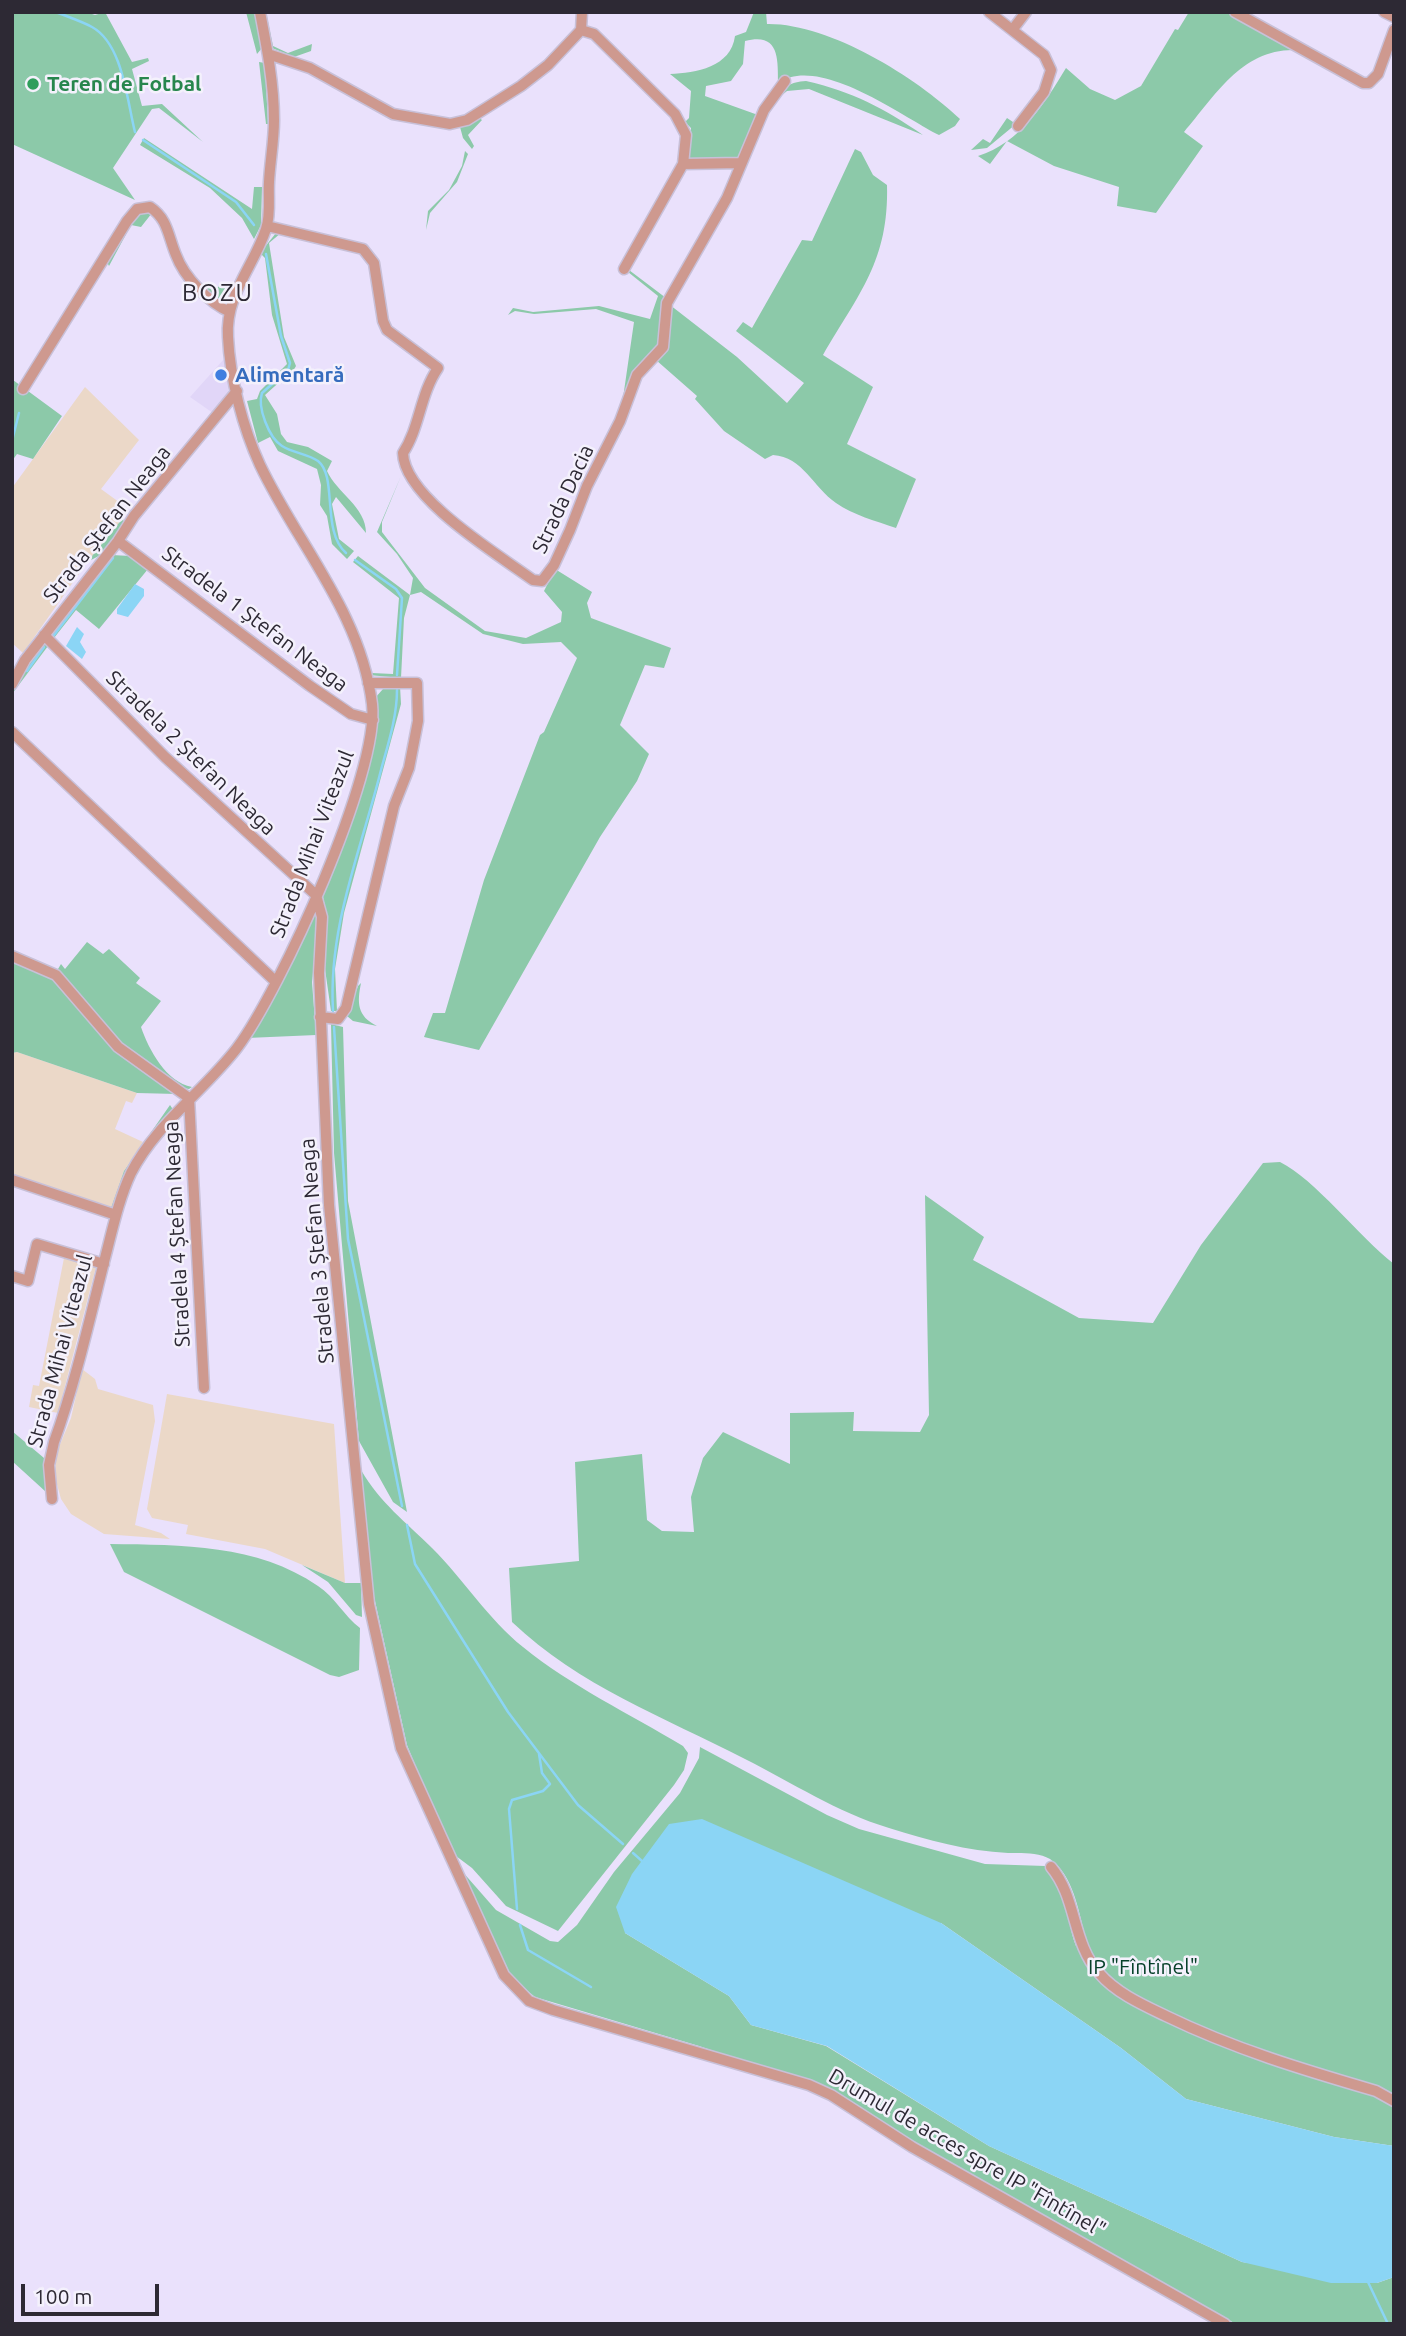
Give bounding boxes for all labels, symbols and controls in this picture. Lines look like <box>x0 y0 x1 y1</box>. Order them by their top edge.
place label: Teren de Fotbal <box>47 71 201 97</box>
marker: Teren de Fotbal <box>25 76 41 92</box>
district label: BOZU <box>183 279 253 307</box>
place label: Alimentară <box>235 362 344 388</box>
marker: Alimentară <box>213 367 229 383</box>
street label: Strada Ștefan Neaga <box>38 440 176 608</box>
street label: Strada Dacia <box>527 441 599 557</box>
street label: Stradela 1 Ștefan Neaga <box>157 541 353 697</box>
street label: Stradela 2 Ștefan Neaga <box>101 665 281 841</box>
street label: Strada Mihai Viteazul <box>265 747 359 941</box>
street label: Stradela 4 Ștefan Neaga <box>158 1120 196 1348</box>
street label: Stradela 3 Ștefan Neaga <box>295 1137 339 1365</box>
street label: Strada Mihai Viteazul <box>22 1252 98 1450</box>
park label: IP "Fîntînel" <box>1088 1954 1198 1980</box>
street label: Drumul de acces spre IP "Fîntînel" <box>824 2063 1110 2243</box>
scale bar <box>24 2270 163 2314</box>
text: 100 m <box>34 2284 92 2308</box>

